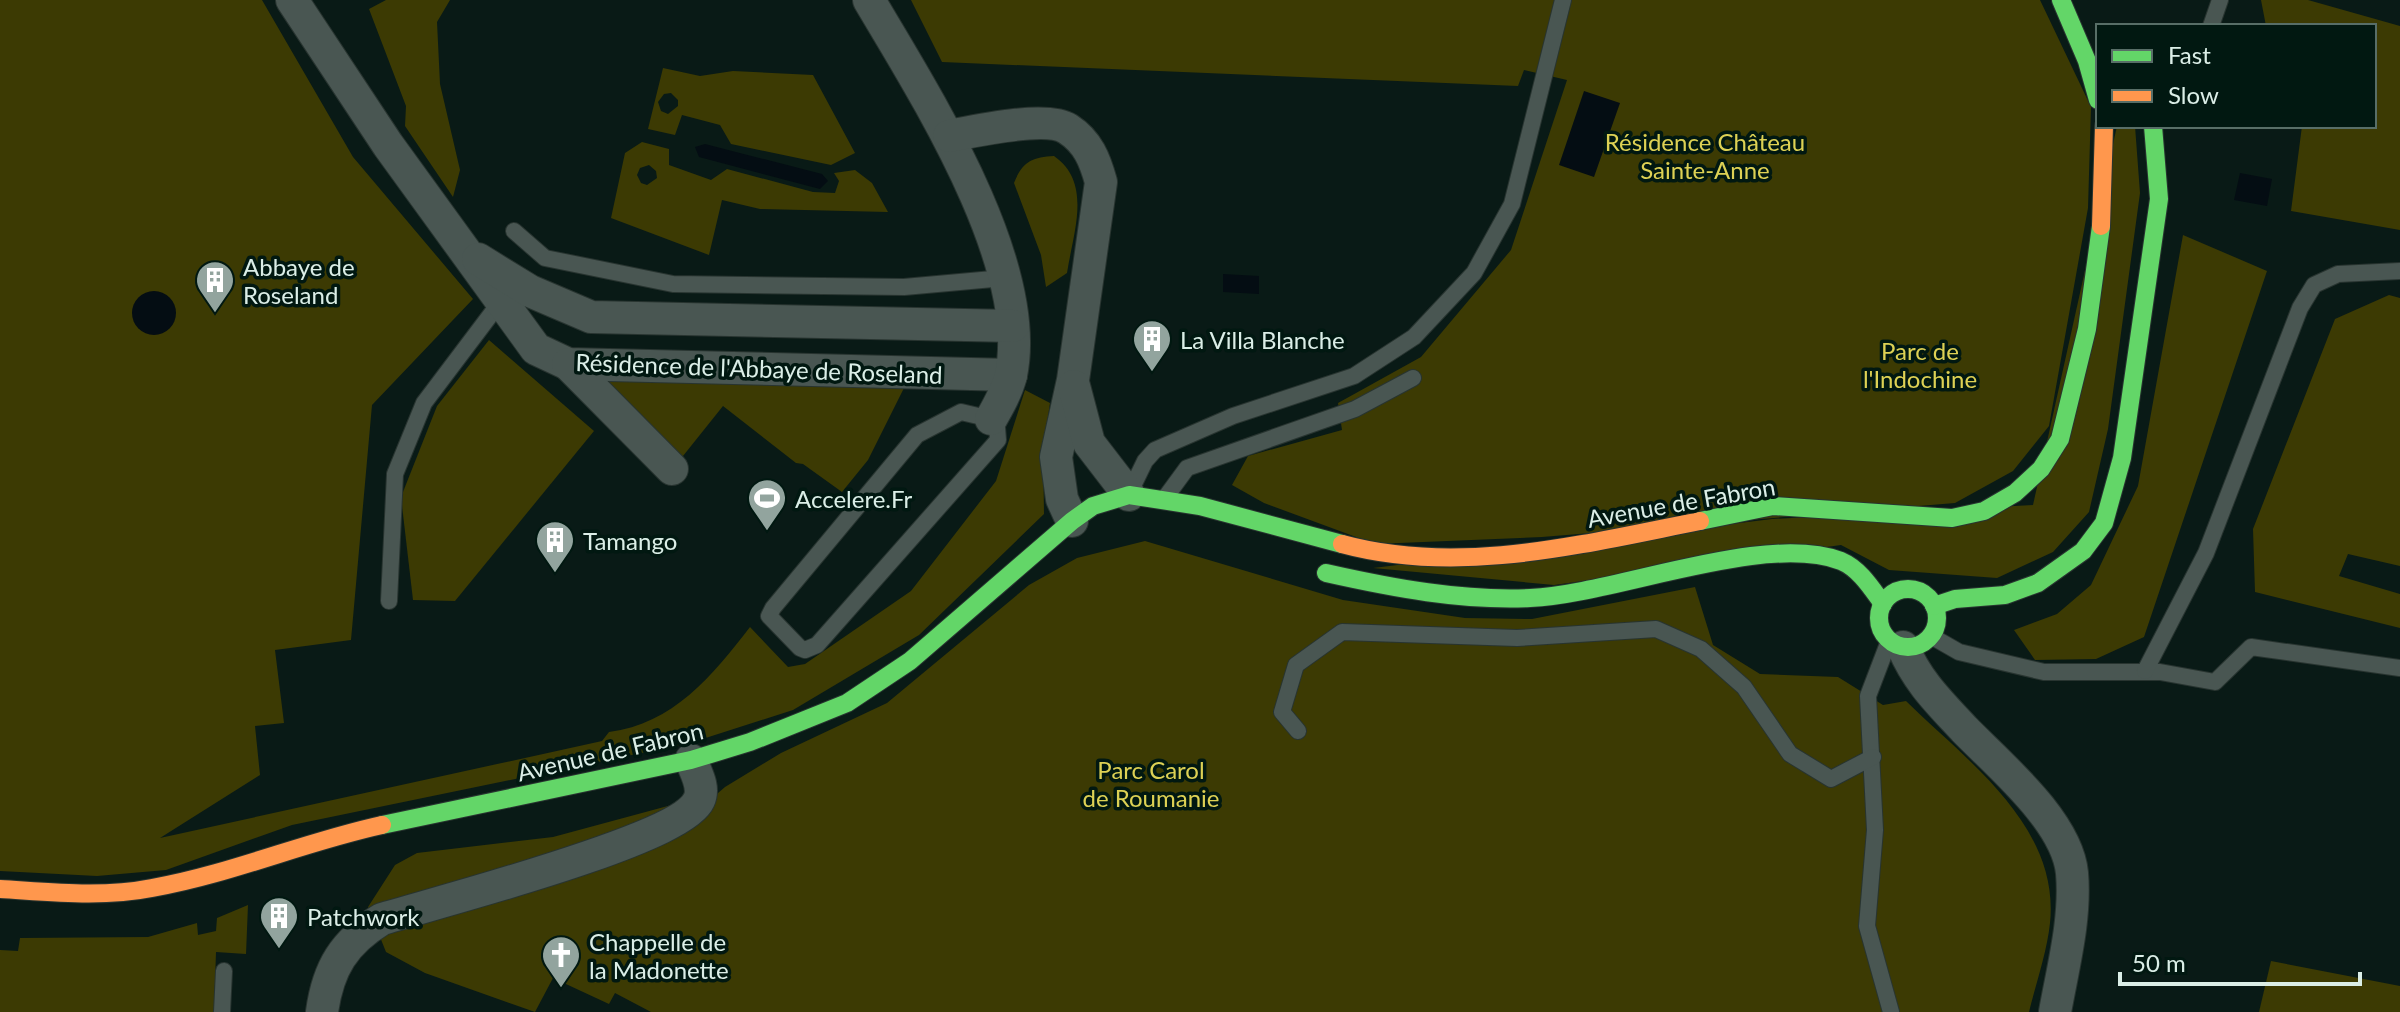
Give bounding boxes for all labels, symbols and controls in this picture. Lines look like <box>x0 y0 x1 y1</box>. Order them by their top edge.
legend <box>2096 24 2376 128</box>
text: Fast <box>2168 40 2211 69</box>
text: Slow <box>2168 80 2219 109</box>
park label: Résidence Château Sainte-Anne <box>1605 127 1805 184</box>
place label: Abbaye de Roseland <box>243 252 355 309</box>
building icon: Abbaye de Roseland <box>194 259 236 314</box>
building icon: La Villa Blanche <box>1131 318 1173 373</box>
place label: La Villa Blanche <box>1180 325 1345 354</box>
park label: Parc de l'Indochine <box>1863 336 1977 393</box>
street label: Résidence de l'Abbaye de Roseland <box>575 347 943 389</box>
street label: Avenue de Fabron <box>1585 471 1777 533</box>
sports icon: Accelere.Fr <box>746 477 788 532</box>
place label: Accelere.Fr <box>795 484 913 513</box>
building icon: Tamango <box>534 519 576 574</box>
place label: Tamango <box>583 526 677 555</box>
street label: Avenue de Fabron <box>514 715 706 787</box>
park label: Parc Carol de Roumanie <box>1083 755 1220 812</box>
building icon: Patchwork <box>258 895 300 950</box>
place label: Patchwork <box>307 902 420 931</box>
place label: Chappelle de la Madonette <box>589 927 729 984</box>
church icon: Chappelle de la Madonette <box>540 934 582 989</box>
scale bar <box>2120 936 2360 986</box>
text: 50 m <box>2132 948 2186 977</box>

